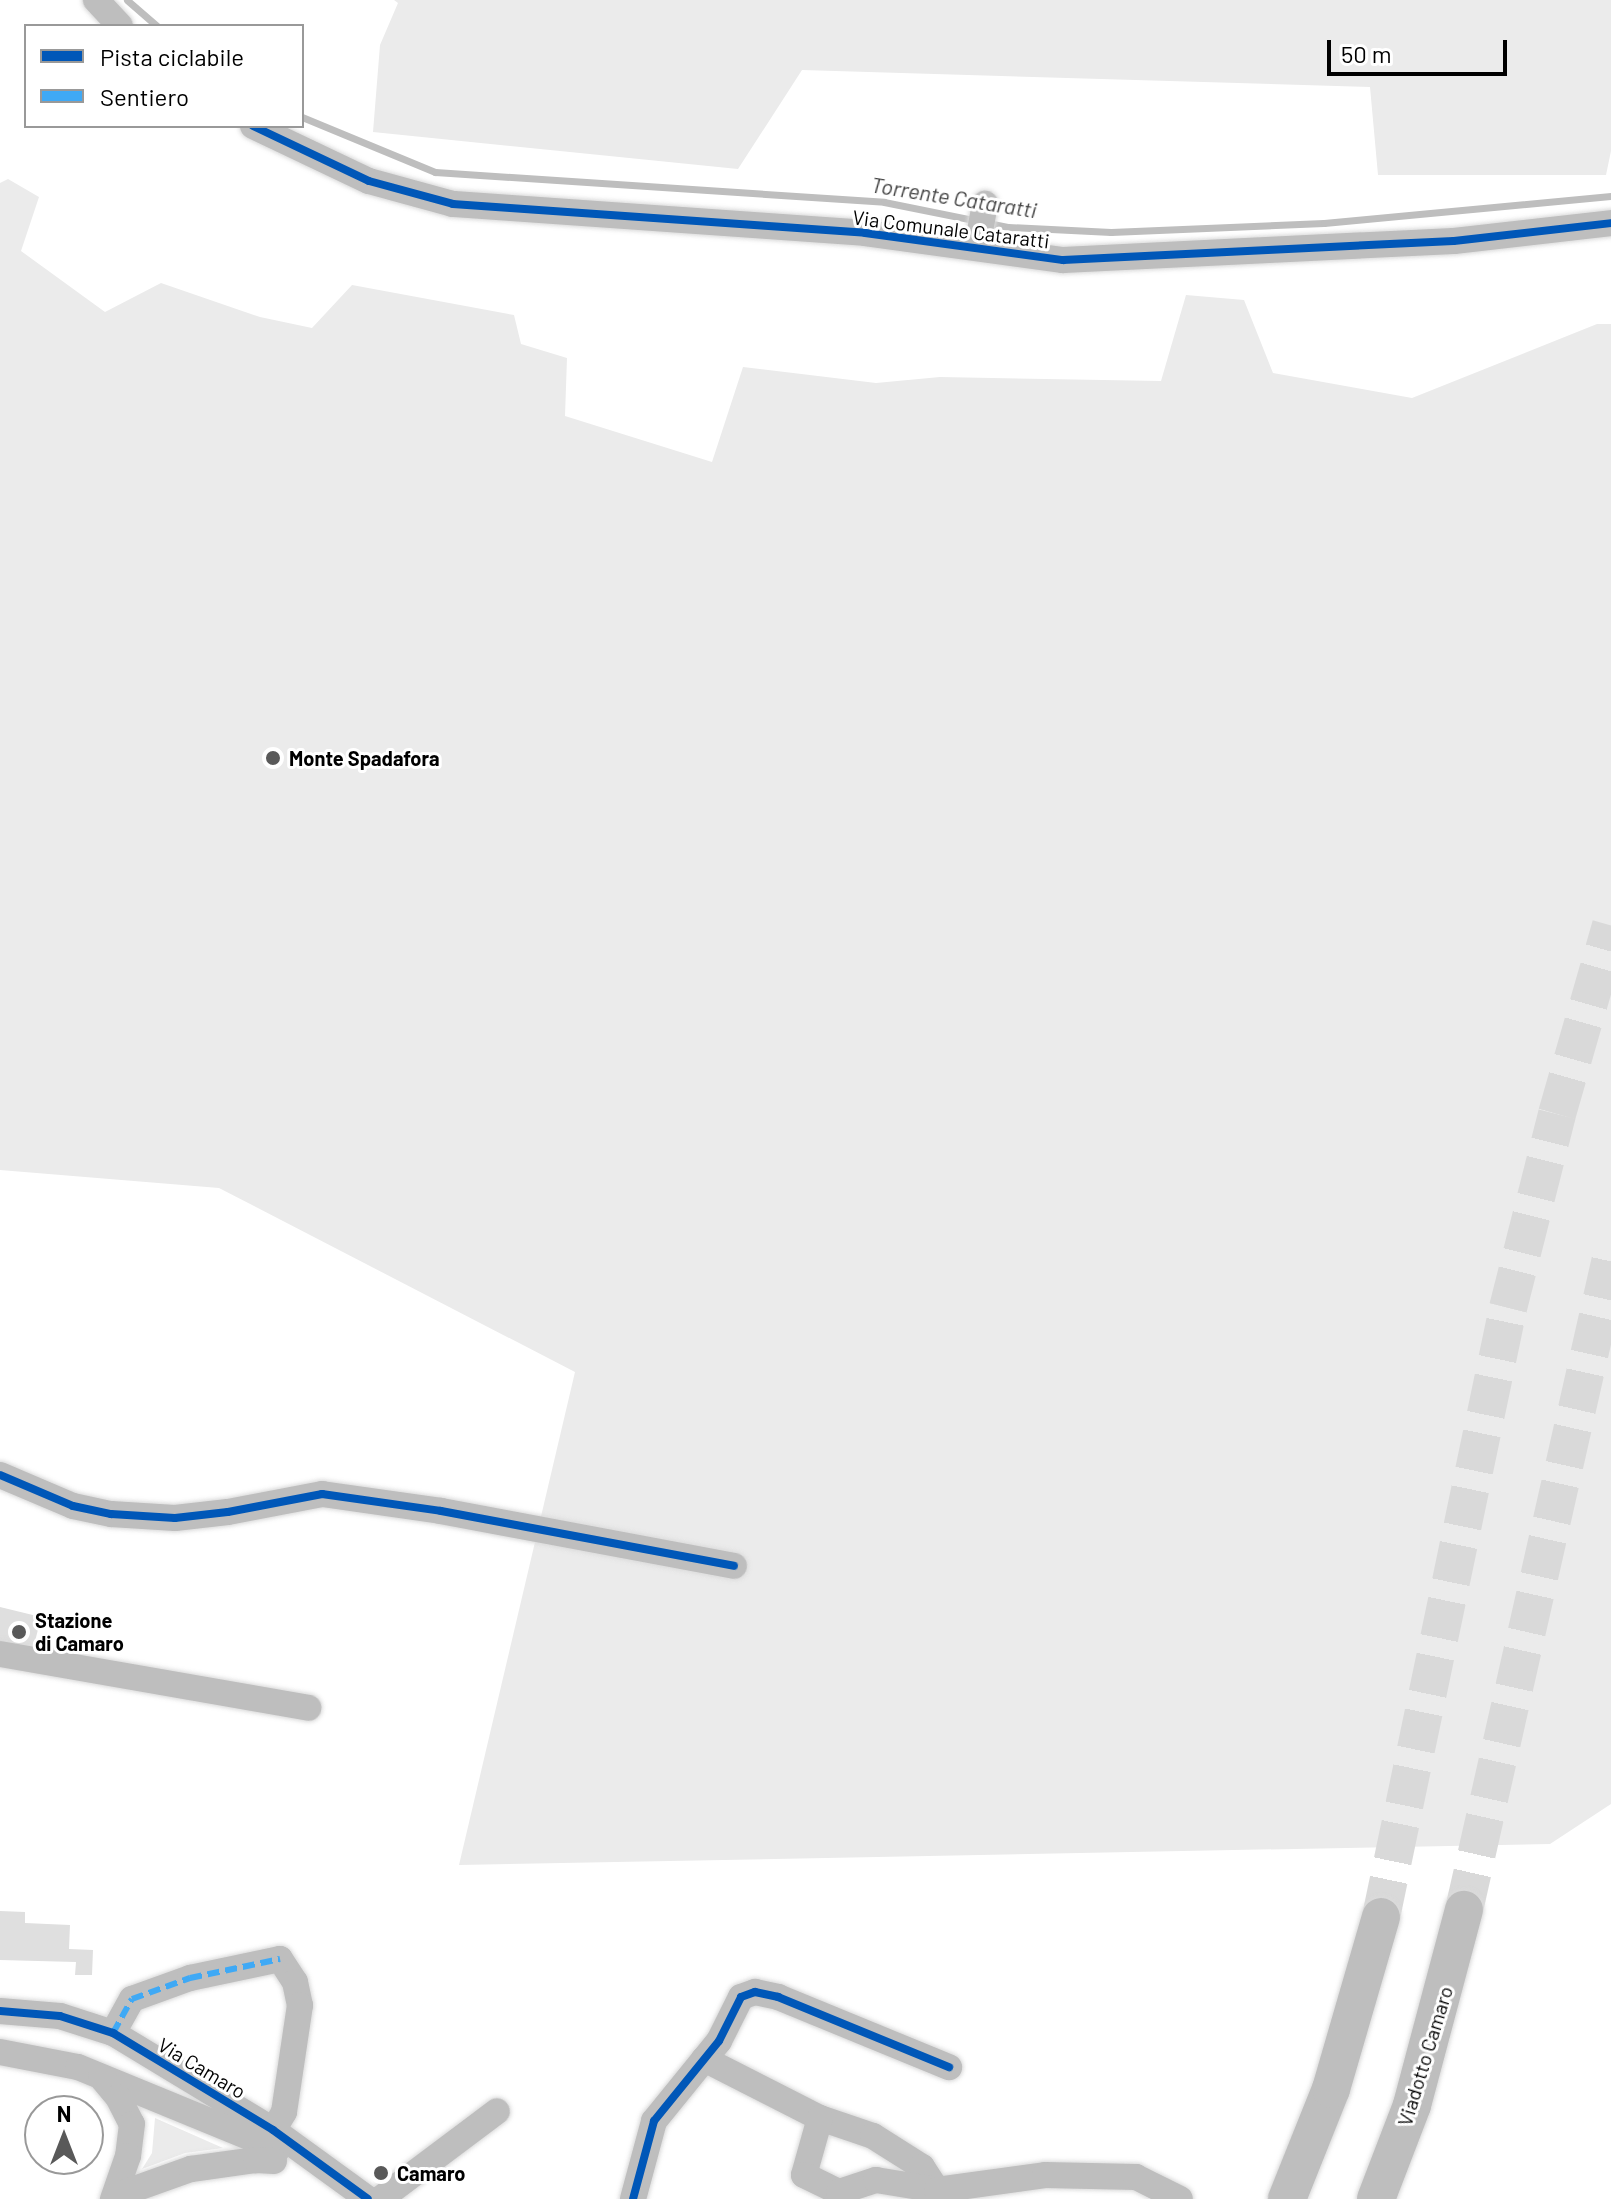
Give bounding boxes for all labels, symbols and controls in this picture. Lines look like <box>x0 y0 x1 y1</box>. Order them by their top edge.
legend <box>24 24 304 128</box>
scale bar <box>1331 24 1511 74</box>
text: 50 m <box>1341 39 1392 68</box>
text: Pista ciclabile <box>100 42 244 71</box>
text: Sentiero <box>100 82 189 111</box>
water label: Torrente Cataratti <box>869 171 1039 223</box>
street label: Via Comunale Cataratti <box>851 205 1051 253</box>
place label: Monte Spadafora <box>289 746 440 770</box>
marker: Monte Spadafora <box>264 749 282 767</box>
place label: Stazione di Camaro <box>35 1608 124 1655</box>
marker: Stazione di Camaro <box>10 1623 28 1641</box>
street label: Viadotto Camaro <box>1392 1983 1458 2129</box>
street label: Via Camaro <box>154 2032 250 2104</box>
north arrow <box>24 2095 104 2175</box>
text: N <box>57 2100 71 2126</box>
place label: Camaro <box>397 2161 465 2185</box>
marker: Camaro <box>372 2164 390 2182</box>

